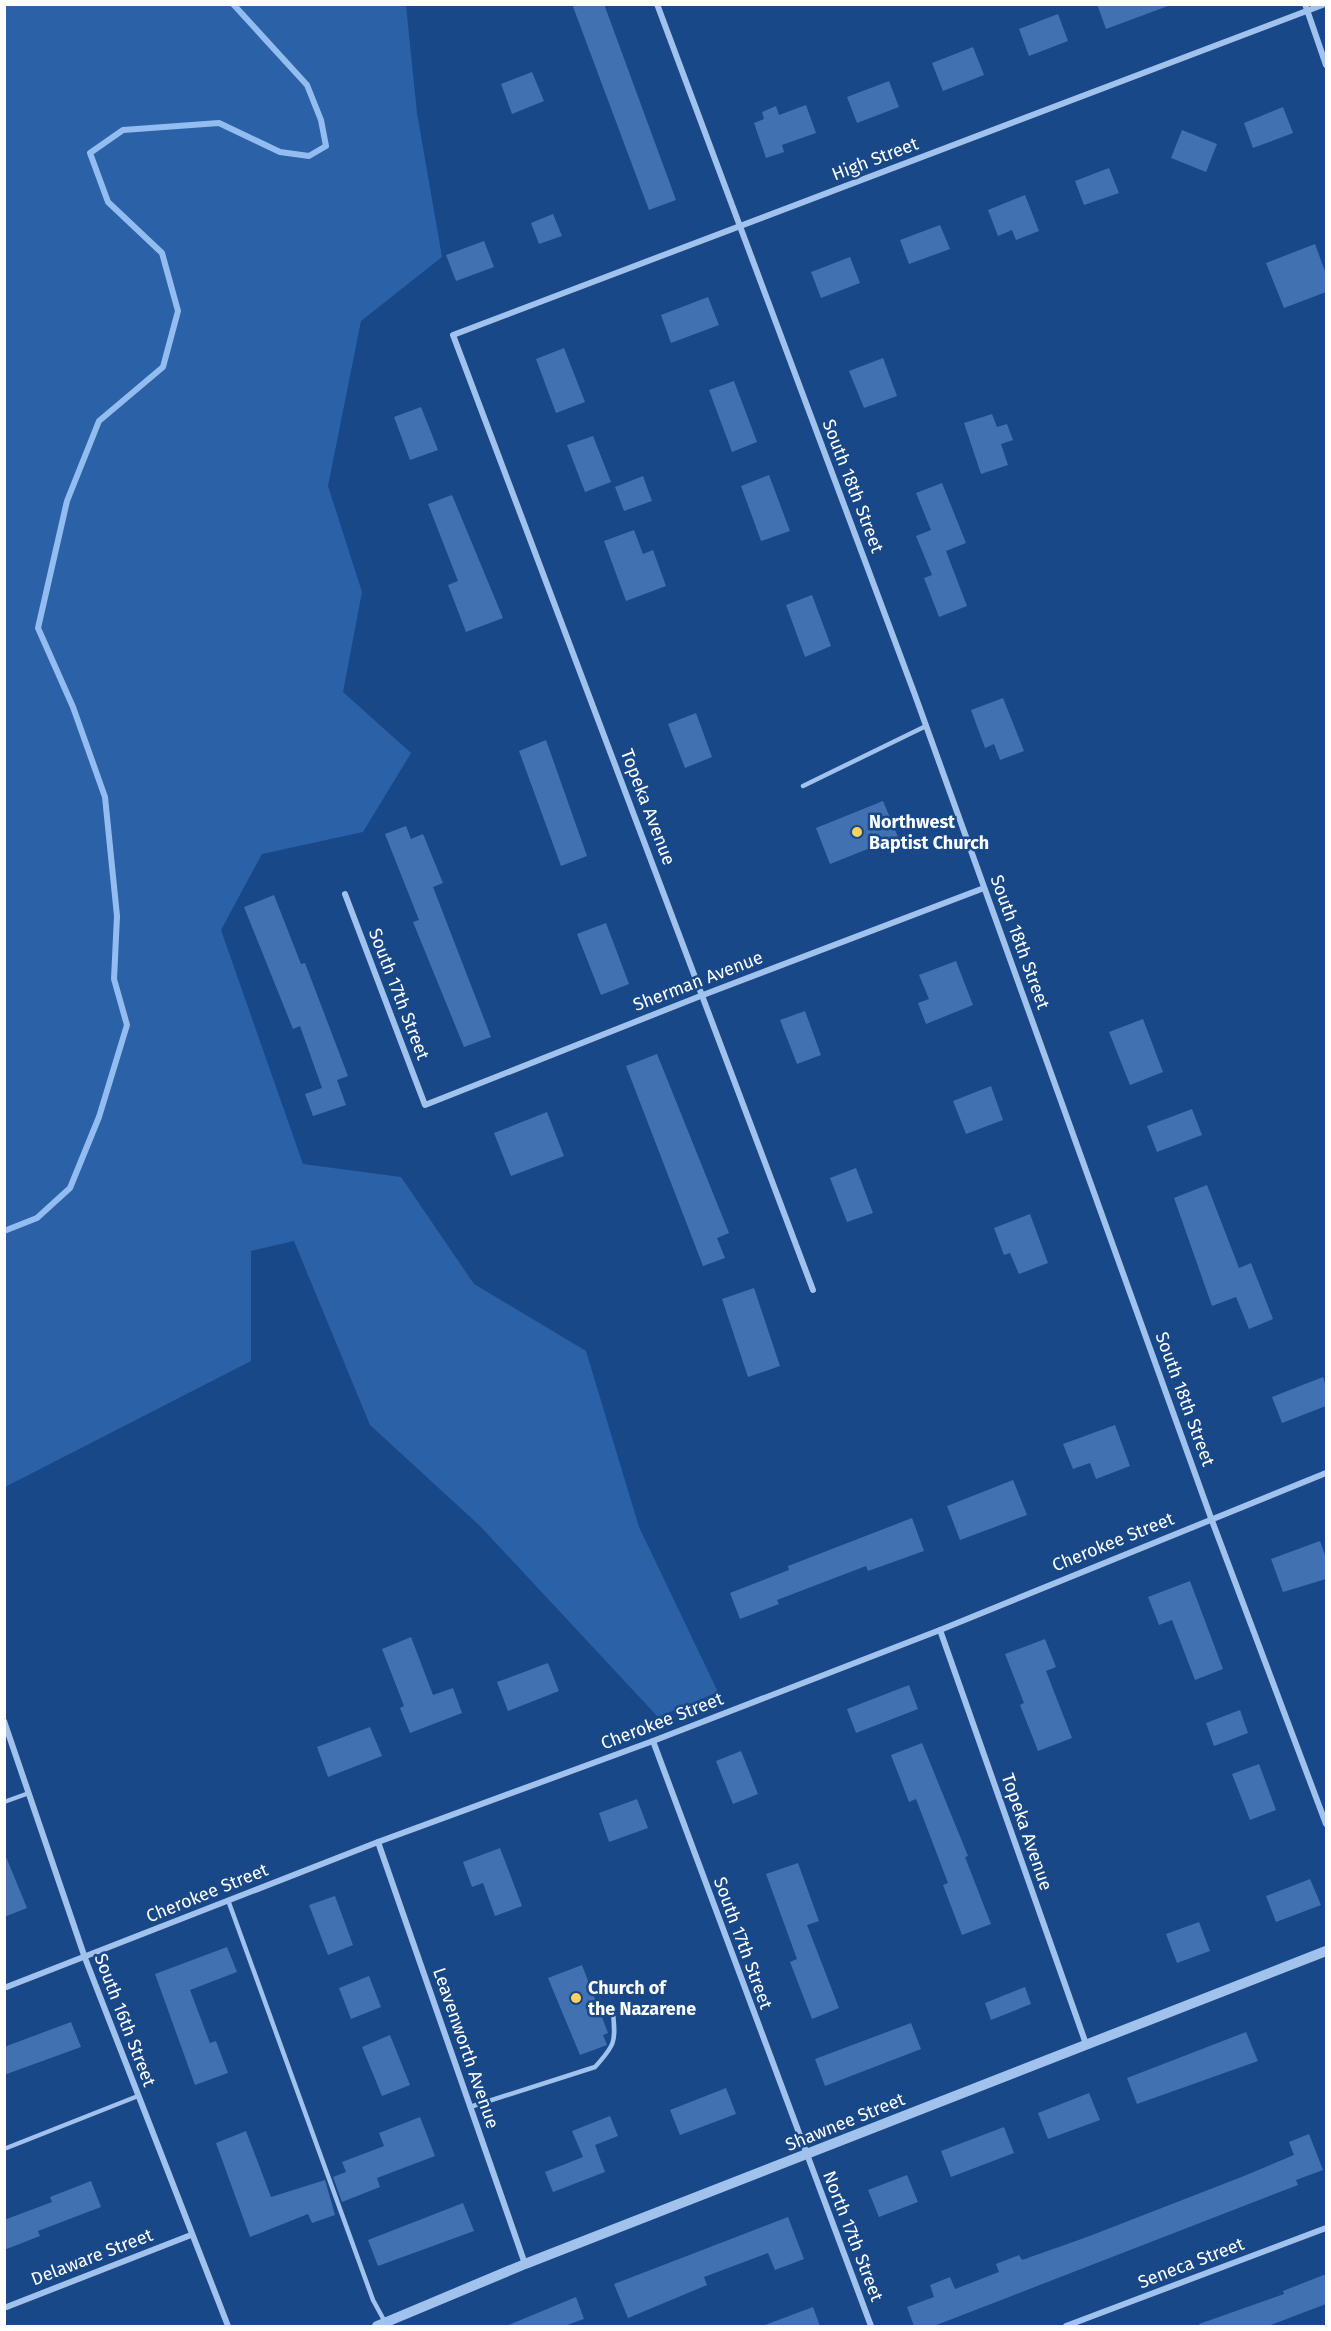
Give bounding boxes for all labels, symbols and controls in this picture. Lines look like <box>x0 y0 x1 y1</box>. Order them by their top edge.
street label: High Street <box>829 132 922 186</box>
street label: South 18th Street <box>817 416 889 556</box>
street label: Topeka Avenue <box>616 746 680 868</box>
place label: Northwest Baptist Church <box>869 811 989 854</box>
marker: Northwest Baptist Church <box>850 825 864 839</box>
street label: South 18th Street <box>986 872 1055 1012</box>
street label: South 17th Street <box>364 925 434 1063</box>
street label: Sherman Avenue <box>630 946 766 1016</box>
street label: South 18th Street <box>1151 1329 1220 1469</box>
street label: Cherokee Street <box>1049 1507 1178 1576</box>
street label: Cherokee Street <box>598 1687 727 1754</box>
street label: Topeka Avenue <box>997 1770 1057 1894</box>
street label: Cherokee Street <box>143 1858 272 1927</box>
street label: South 17th Street <box>709 1874 777 2013</box>
street label: South 16th Street <box>90 1950 161 2090</box>
street label: Leavenworth Avenue <box>428 1965 504 2131</box>
place label: Church of the Nazarene <box>588 1977 696 2020</box>
marker: Church of the Nazarene <box>569 1991 583 2005</box>
street label: Shawnee Street <box>782 2088 908 2156</box>
street label: North 17th Street <box>818 2168 888 2305</box>
street label: Delaware Street <box>28 2224 156 2290</box>
street label: Seneca Street <box>1135 2233 1248 2293</box>

